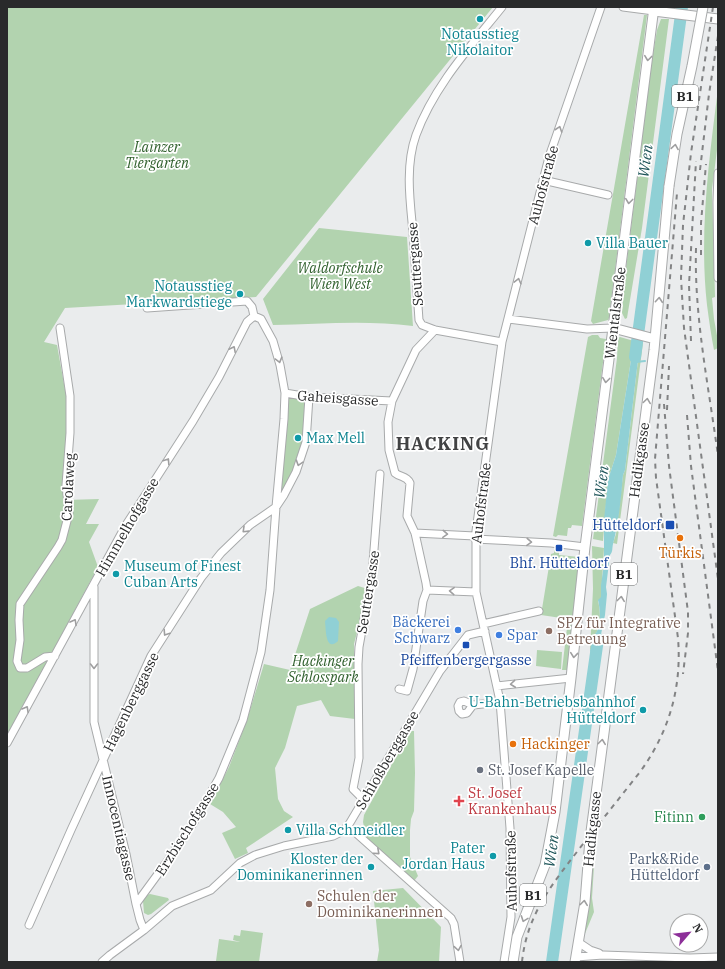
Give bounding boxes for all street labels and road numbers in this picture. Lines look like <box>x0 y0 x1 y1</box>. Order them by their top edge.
road number: B1 <box>672 85 698 107</box>
street label: Auhofstraße <box>524 143 562 227</box>
street label: Seuttergasse <box>403 221 427 307</box>
street label: Wientalstraße <box>600 266 630 360</box>
street label: Gaheisgasse <box>297 386 379 410</box>
street label: Hadikgasse <box>625 421 653 499</box>
street label: Carolaweg <box>57 452 79 522</box>
street label: Auhofstraße <box>467 462 495 544</box>
street label: Himmelhofgasse <box>91 474 163 580</box>
street label: Seuttergasse <box>353 549 383 635</box>
road number: B1 <box>611 563 637 585</box>
street label: Hagenberggasse <box>99 649 163 755</box>
street label: Schloßberggasse <box>351 707 423 813</box>
street label: Innocentiagasse <box>98 774 140 882</box>
street label: Erzbischofgasse <box>151 779 223 879</box>
street label: Hadikgasse <box>579 790 605 868</box>
street label: Auhofstraße <box>501 830 521 912</box>
road number: B1 <box>520 884 546 906</box>

